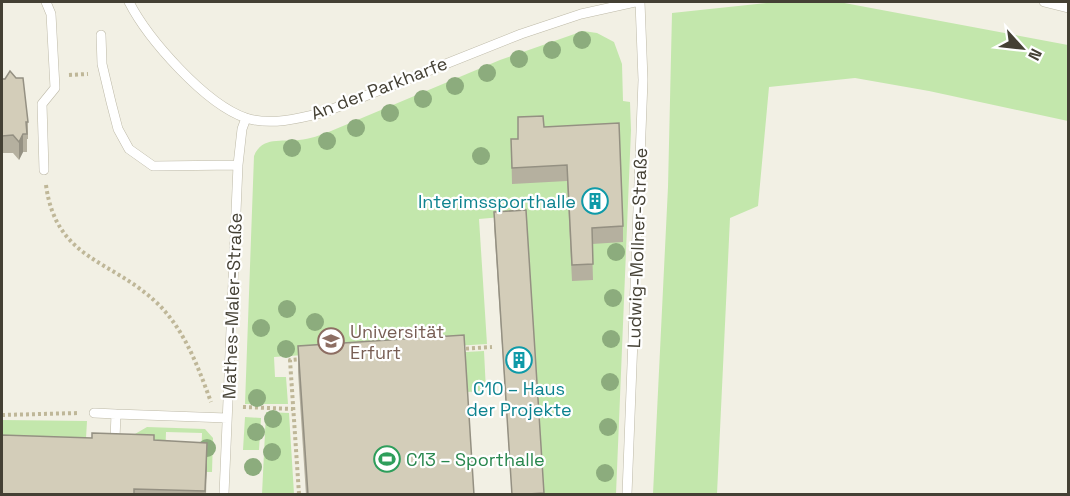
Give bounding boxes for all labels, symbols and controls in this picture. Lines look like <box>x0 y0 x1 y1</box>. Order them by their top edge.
north arrow <box>992 18 1052 78</box>
text: N <box>1023 45 1047 64</box>
street label: An der Parkharfe <box>307 51 451 125</box>
street label: Ludwig-Mollner-Straße <box>622 147 652 349</box>
building icon: Interimssporthalle <box>580 186 610 216</box>
place label: Interimssporthalle <box>418 190 576 213</box>
street label: Mathes-Maler-Straße <box>217 212 247 400</box>
place label: Universität Erfurt <box>350 320 444 364</box>
school or university icon: Universität Erfurt <box>316 326 346 356</box>
building icon: C10 – Haus der Projekte <box>504 345 534 375</box>
place label: C10 – Haus der Projekte <box>466 377 572 421</box>
sports icon: C13 – Sporthalle <box>372 444 402 474</box>
place label: C13 – Sporthalle <box>406 448 545 471</box>

